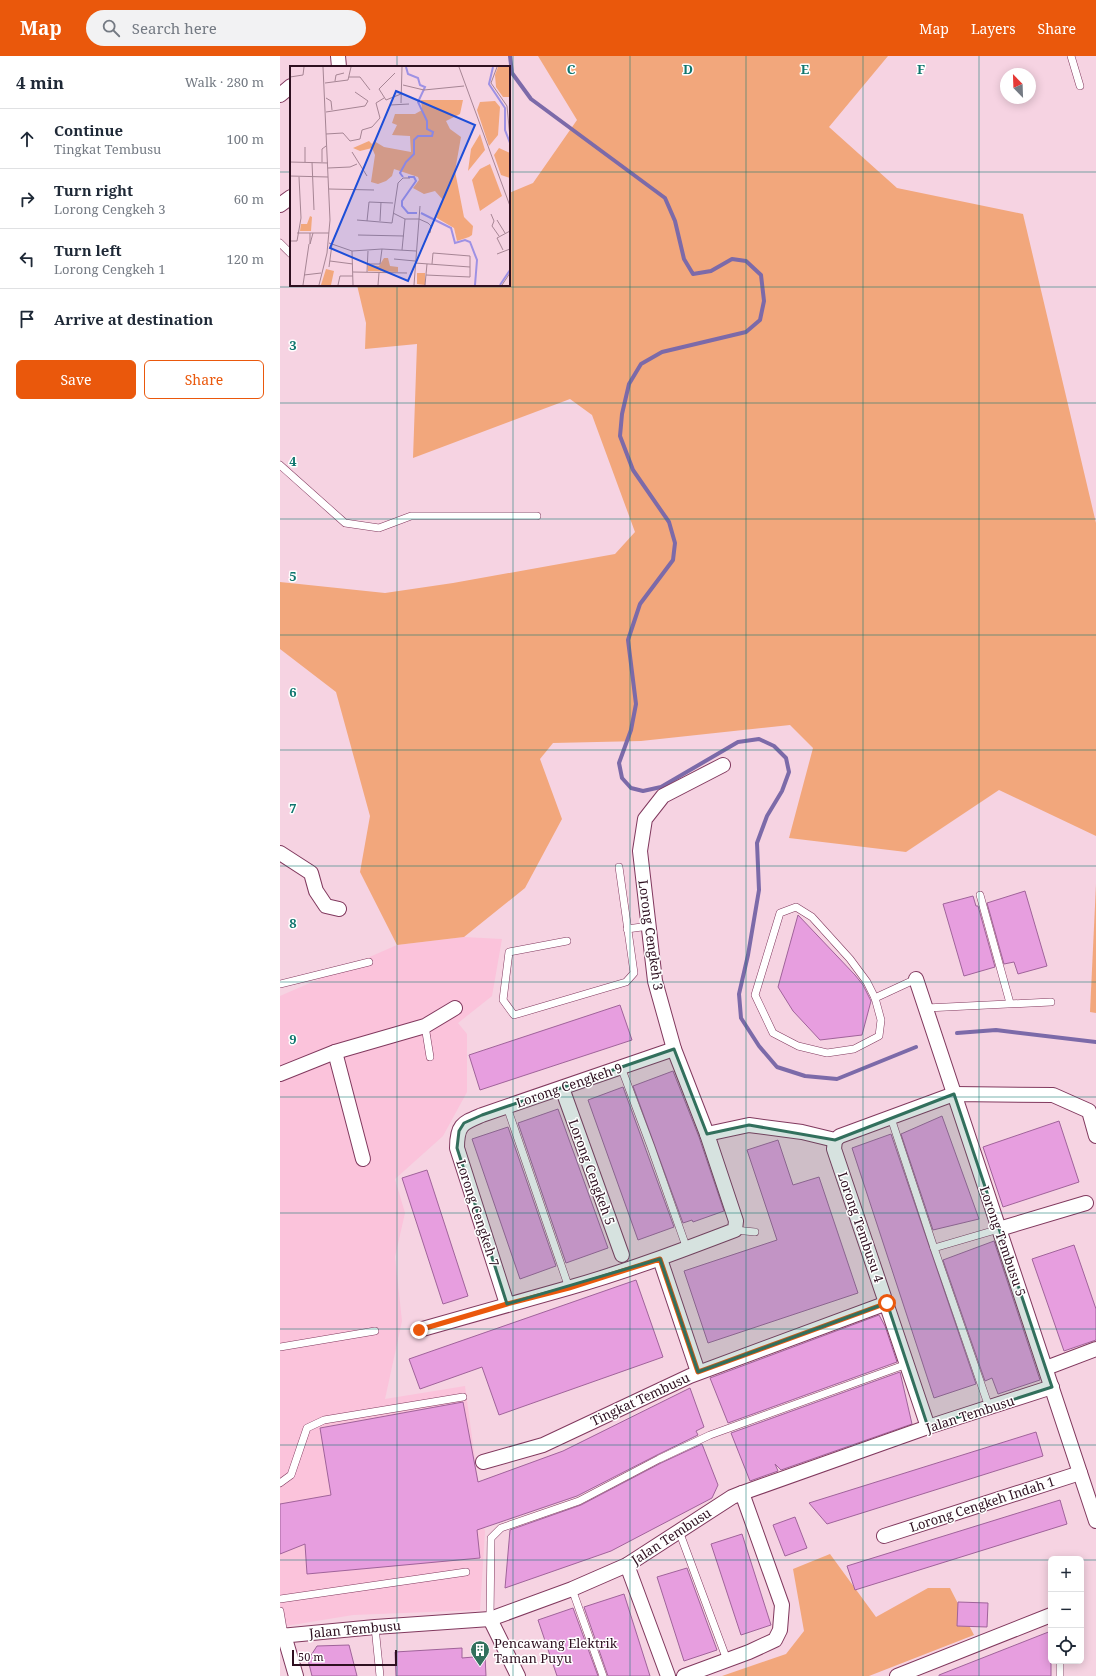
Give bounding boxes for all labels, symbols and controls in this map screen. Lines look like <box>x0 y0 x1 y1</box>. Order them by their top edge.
search box <box>86 10 366 46</box>
text: Map <box>20 15 62 41</box>
icon: search <box>100 17 122 39</box>
text: Search here <box>132 18 217 38</box>
text: Map <box>919 19 949 38</box>
text: Layers <box>971 19 1016 38</box>
text: Share <box>1038 19 1076 38</box>
text: C <box>567 60 576 78</box>
text: D <box>683 60 693 78</box>
text: E <box>801 60 810 78</box>
text: F <box>917 60 925 78</box>
inset map <box>290 66 510 286</box>
north arrow <box>1000 68 1036 104</box>
text: 4 min <box>16 71 64 94</box>
text: Walk · 280 m <box>185 73 264 91</box>
text: Continue <box>54 120 123 140</box>
icon: ahead <box>16 128 38 150</box>
text: 100 m <box>227 130 264 148</box>
text: Tingkat Tembusu <box>54 140 161 158</box>
text: Turn right <box>54 180 133 200</box>
icon: right <box>16 188 38 210</box>
text: 60 m <box>234 190 264 208</box>
text: Lorong Cengkeh 3 <box>54 200 166 218</box>
text: Turn left <box>54 240 122 260</box>
icon: left <box>16 248 38 270</box>
text: 120 m <box>227 250 264 268</box>
text: Lorong Cengkeh 1 <box>54 260 166 278</box>
icon: arrive <box>16 308 38 330</box>
text: Arrive at destination <box>54 309 213 329</box>
text: 3 <box>289 336 297 354</box>
button: Save <box>16 360 136 399</box>
button: Share <box>144 360 264 399</box>
text: 4 <box>289 452 297 470</box>
text: 5 <box>289 567 297 585</box>
text: 6 <box>289 683 297 701</box>
text: 7 <box>289 799 297 817</box>
street label: Lorong Cengkeh 3 <box>634 879 668 991</box>
text: 8 <box>289 914 297 932</box>
text: 9 <box>289 1030 297 1048</box>
street label: Lorong Cengkeh 9 <box>513 1058 625 1112</box>
street label: Lorong Cengkeh 5 <box>564 1117 620 1227</box>
street label: Lorong Cengkeh 7 <box>452 1157 504 1269</box>
street label: Lorong Tembusu 4 <box>834 1169 889 1285</box>
street label: Lorong Tembusu 5 <box>976 1183 1030 1299</box>
route start <box>878 1294 896 1312</box>
route end <box>410 1321 428 1339</box>
street label: Tingkat Tembusu <box>588 1368 692 1430</box>
street label: Jalan Tembusu <box>923 1391 1017 1437</box>
street label: Lorong Cengkeh Indah 1 <box>907 1472 1057 1536</box>
street label: Jalan Tembusu <box>627 1503 714 1569</box>
map controls <box>1048 1556 1084 1664</box>
button: + <box>1048 1556 1084 1592</box>
button: − <box>1048 1592 1084 1628</box>
street label: Jalan Tembusu <box>307 1616 402 1642</box>
button: locate <box>1048 1628 1084 1664</box>
place label: Pencawang Elektrik Taman Puyu <box>494 1634 618 1667</box>
building icon: Pencawang Elektrik Taman Puyu <box>469 1639 491 1667</box>
scale bar <box>292 1648 397 1667</box>
text: 50 m <box>298 1649 324 1664</box>

